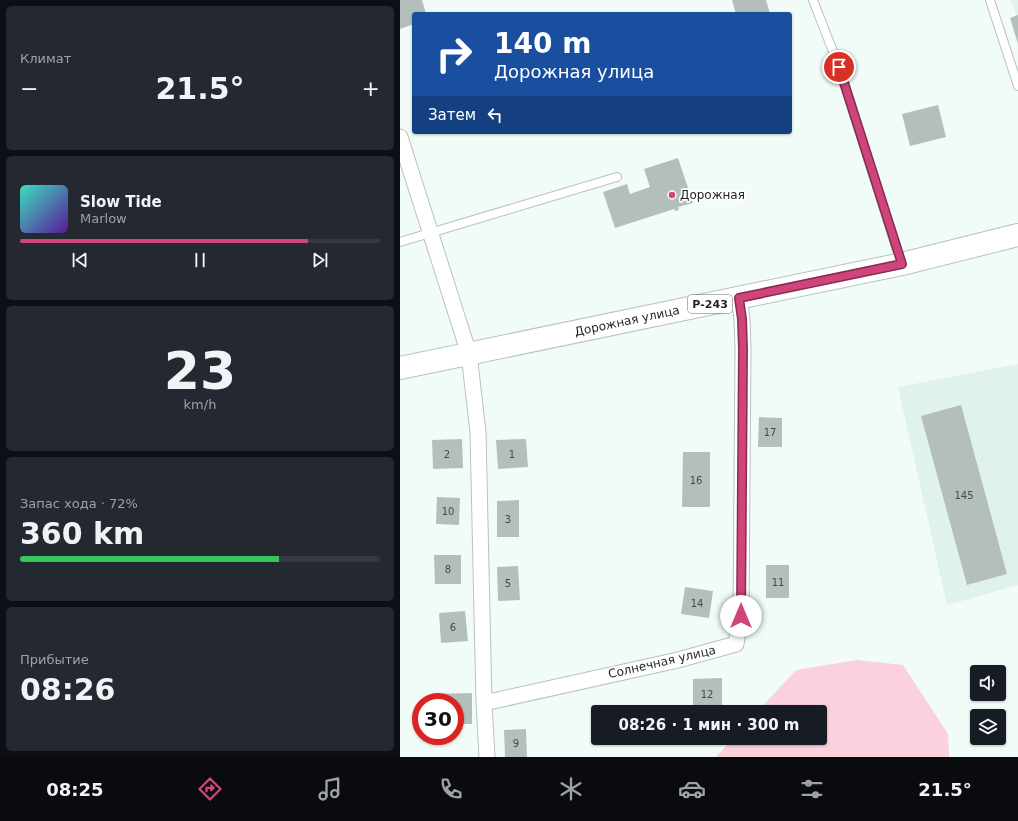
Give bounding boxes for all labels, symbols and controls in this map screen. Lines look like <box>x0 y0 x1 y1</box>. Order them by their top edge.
text: 140 m <box>494 27 591 60</box>
icon: right <box>428 28 480 80</box>
pin <box>822 50 856 84</box>
text: Климат <box>20 51 71 66</box>
icon: arrive <box>828 56 850 78</box>
text: Дорожная улица <box>494 61 654 82</box>
text: 21.5° <box>155 71 245 106</box>
text: − <box>20 76 38 101</box>
text: + <box>362 76 380 101</box>
icon: left <box>484 104 506 126</box>
text: Затем <box>428 106 476 124</box>
place label: Дорожная <box>680 188 745 202</box>
marker: Дорожная <box>667 190 677 200</box>
text: Slow Tide <box>80 193 162 211</box>
text: Marlow <box>80 211 127 226</box>
icon: previous <box>69 249 91 271</box>
icon: pause <box>189 249 211 271</box>
icon: next <box>309 249 331 271</box>
road number: Р-243 <box>688 295 732 313</box>
street label: Дорожная улица <box>573 303 681 339</box>
text: 23 <box>164 341 236 401</box>
text: km/h <box>184 397 216 412</box>
house number: 17 <box>764 427 776 438</box>
house number: 2 <box>444 449 450 460</box>
house number: 1 <box>509 449 515 460</box>
house number: 16 <box>690 475 702 486</box>
house number: 145 <box>954 490 974 501</box>
text: Запас хода · 72% <box>20 496 138 511</box>
house number: 10 <box>442 506 454 517</box>
house number: 3 <box>505 514 511 525</box>
text: 360 km <box>20 516 144 551</box>
house number: 8 <box>445 564 451 575</box>
house number: 11 <box>772 577 784 588</box>
house number: 5 <box>505 578 511 589</box>
position arrow <box>720 595 762 637</box>
house number: 14 <box>691 598 703 609</box>
house number: 6 <box>450 622 456 633</box>
street label: Солнечная улица <box>607 643 717 681</box>
text: Прибытие <box>20 652 89 667</box>
map controls <box>970 665 1006 745</box>
button: sound <box>970 665 1006 701</box>
text: 08:26 <box>20 672 116 707</box>
house number: 12 <box>701 689 713 700</box>
speed limit sign: 30 <box>412 693 464 745</box>
button: layers <box>970 709 1006 745</box>
text: 08:26 · 1 мин · 300 m <box>619 716 800 734</box>
house number: 9 <box>513 738 519 749</box>
icon: directions <box>196 775 224 803</box>
icon: music <box>316 775 344 803</box>
icon: phone <box>437 775 465 803</box>
icon: climate <box>557 775 585 803</box>
icon: car <box>678 775 706 803</box>
icon: filters <box>798 775 826 803</box>
text: 08:25 <box>46 779 104 800</box>
text: 21.5° <box>918 779 972 800</box>

